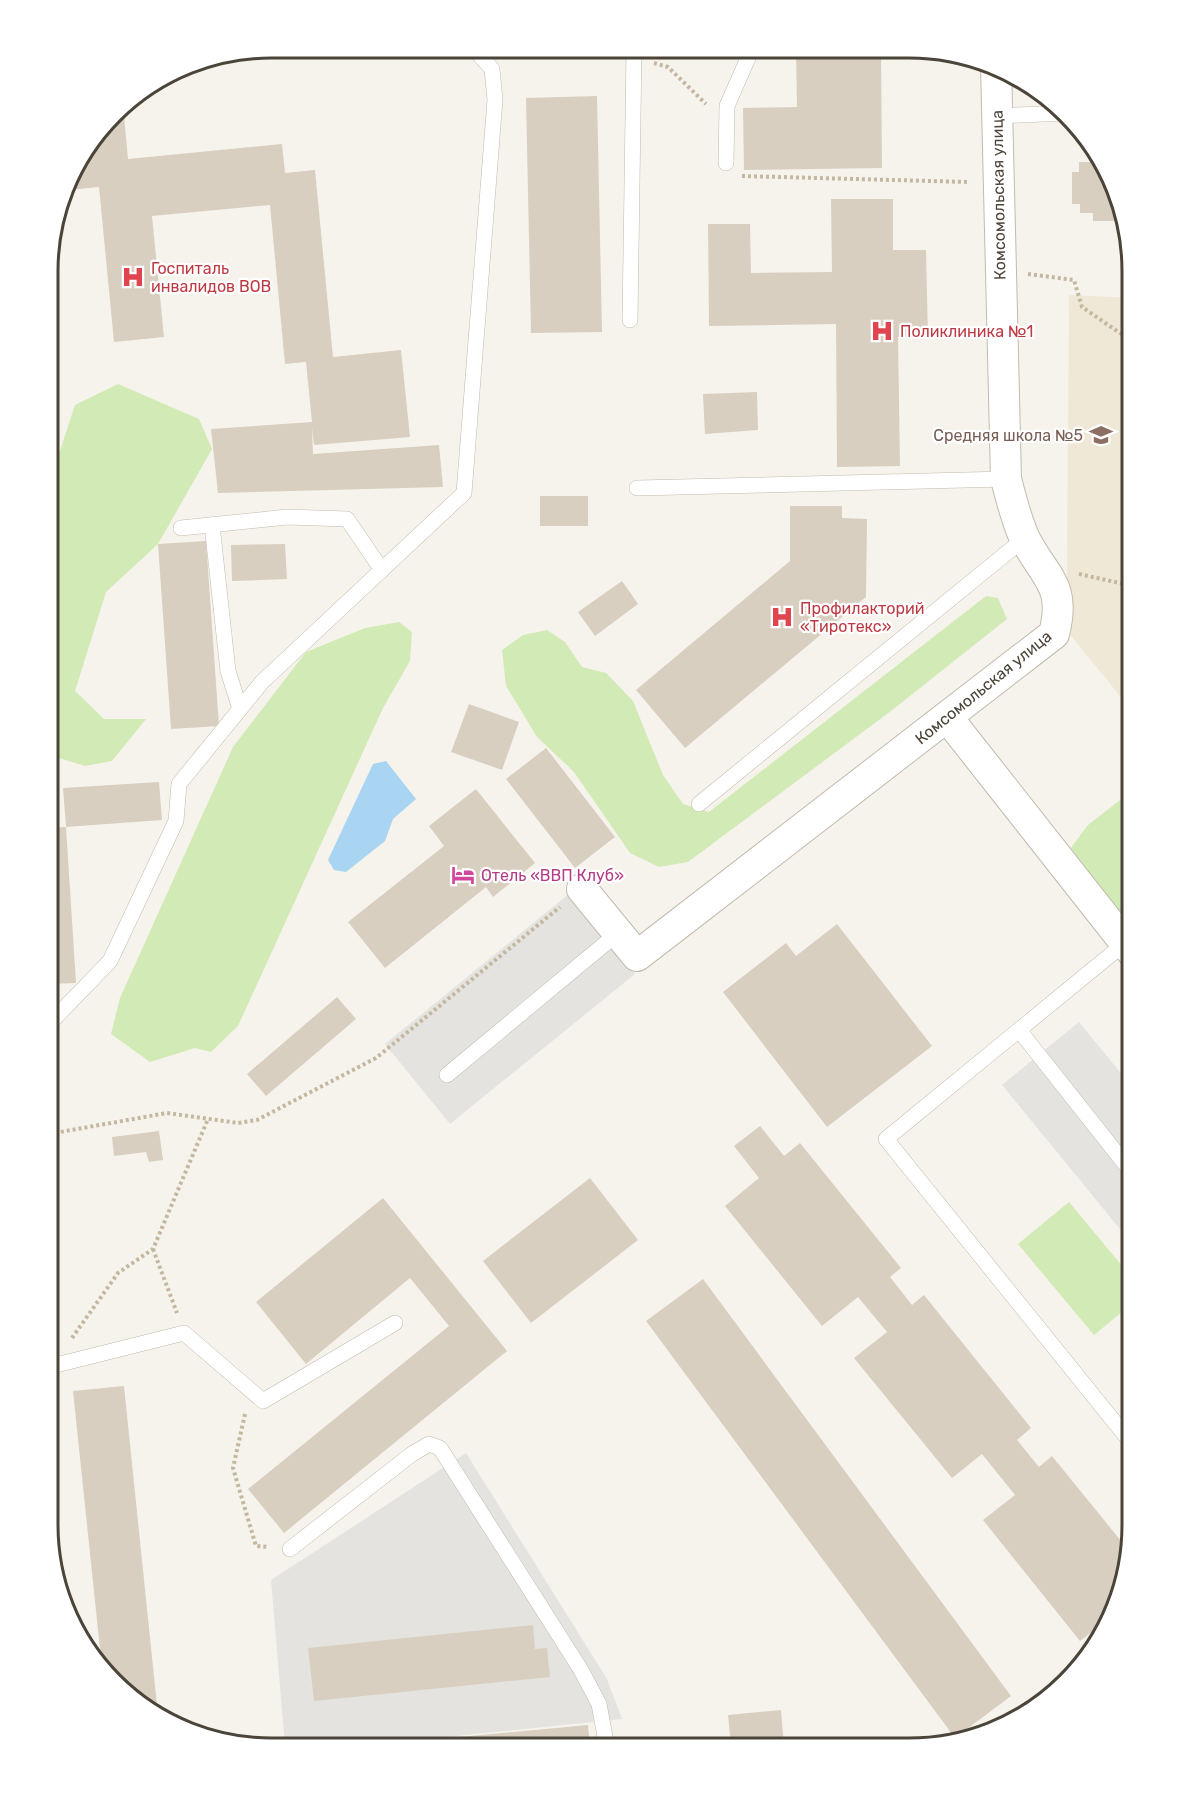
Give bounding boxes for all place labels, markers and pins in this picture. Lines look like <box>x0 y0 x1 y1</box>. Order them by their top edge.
place label: Госпиталь инвалидов ВОВ <box>151 259 271 296</box>
hospital icon: Госпиталь инвалидов ВОВ <box>120 264 146 290</box>
hospital icon: Поликлиника №1 <box>869 318 895 344</box>
place label: Поликлиника №1 <box>900 322 1033 341</box>
school or university icon: Средняя школа №5 <box>1088 422 1114 448</box>
place label: Средняя школа №5 <box>933 426 1083 445</box>
place label: Профилакторий «Тиротекс» <box>800 599 924 636</box>
hospital icon: Профилакторий «Тиротекс» <box>769 604 795 630</box>
hotel icon: Отель «ВВП Клуб» <box>450 862 476 888</box>
place label: Отель «ВВП Клуб» <box>481 866 624 885</box>

